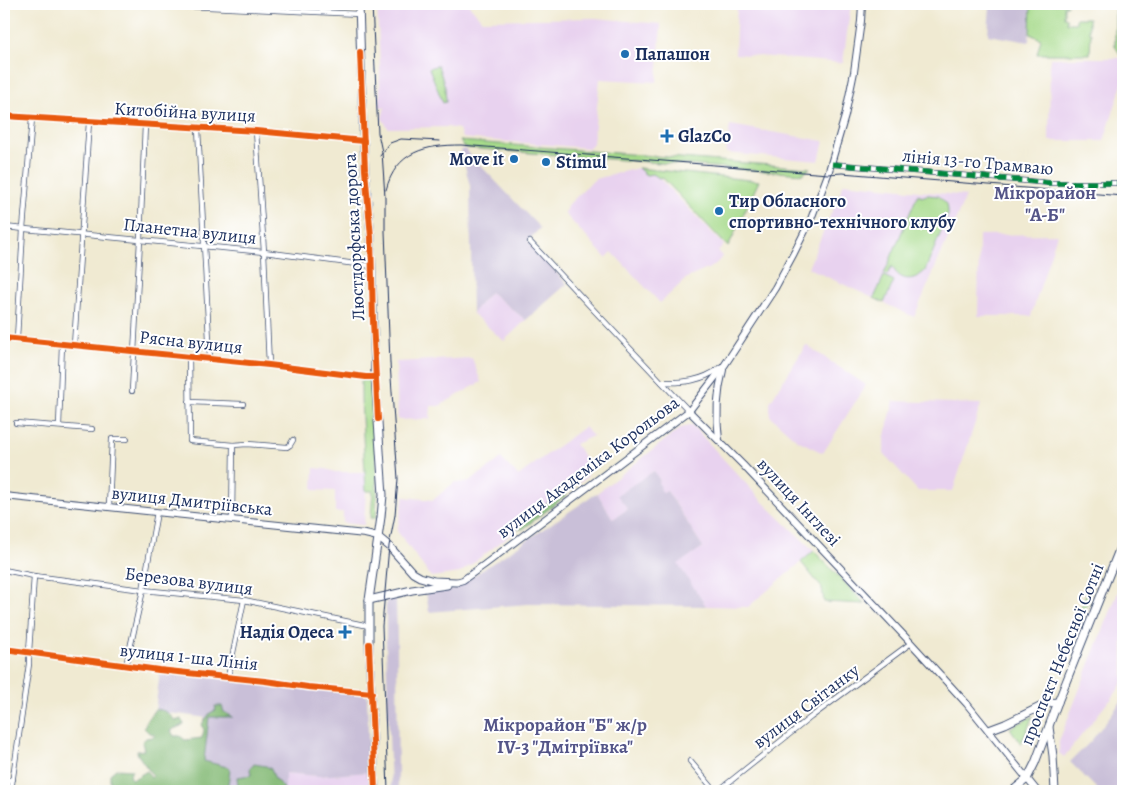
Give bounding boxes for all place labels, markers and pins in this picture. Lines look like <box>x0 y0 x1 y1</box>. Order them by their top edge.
place label: Папашон <box>635 42 710 66</box>
marker: Папашон <box>619 48 631 60</box>
place label: GlazCo <box>678 124 731 148</box>
marker: GlazCo <box>660 129 674 143</box>
place label: Move it <box>449 147 504 171</box>
place label: Stimul <box>556 150 607 174</box>
marker: Move it <box>508 153 520 165</box>
marker: Stimul <box>540 156 552 168</box>
place label: Тир Обласного спортивно-технічного клубу <box>729 189 956 234</box>
marker: Тир Обласного спортивно-технічного клубу <box>713 205 725 217</box>
place label: Надія Одеса <box>240 620 334 644</box>
marker: Надія Одеса <box>338 625 352 639</box>

